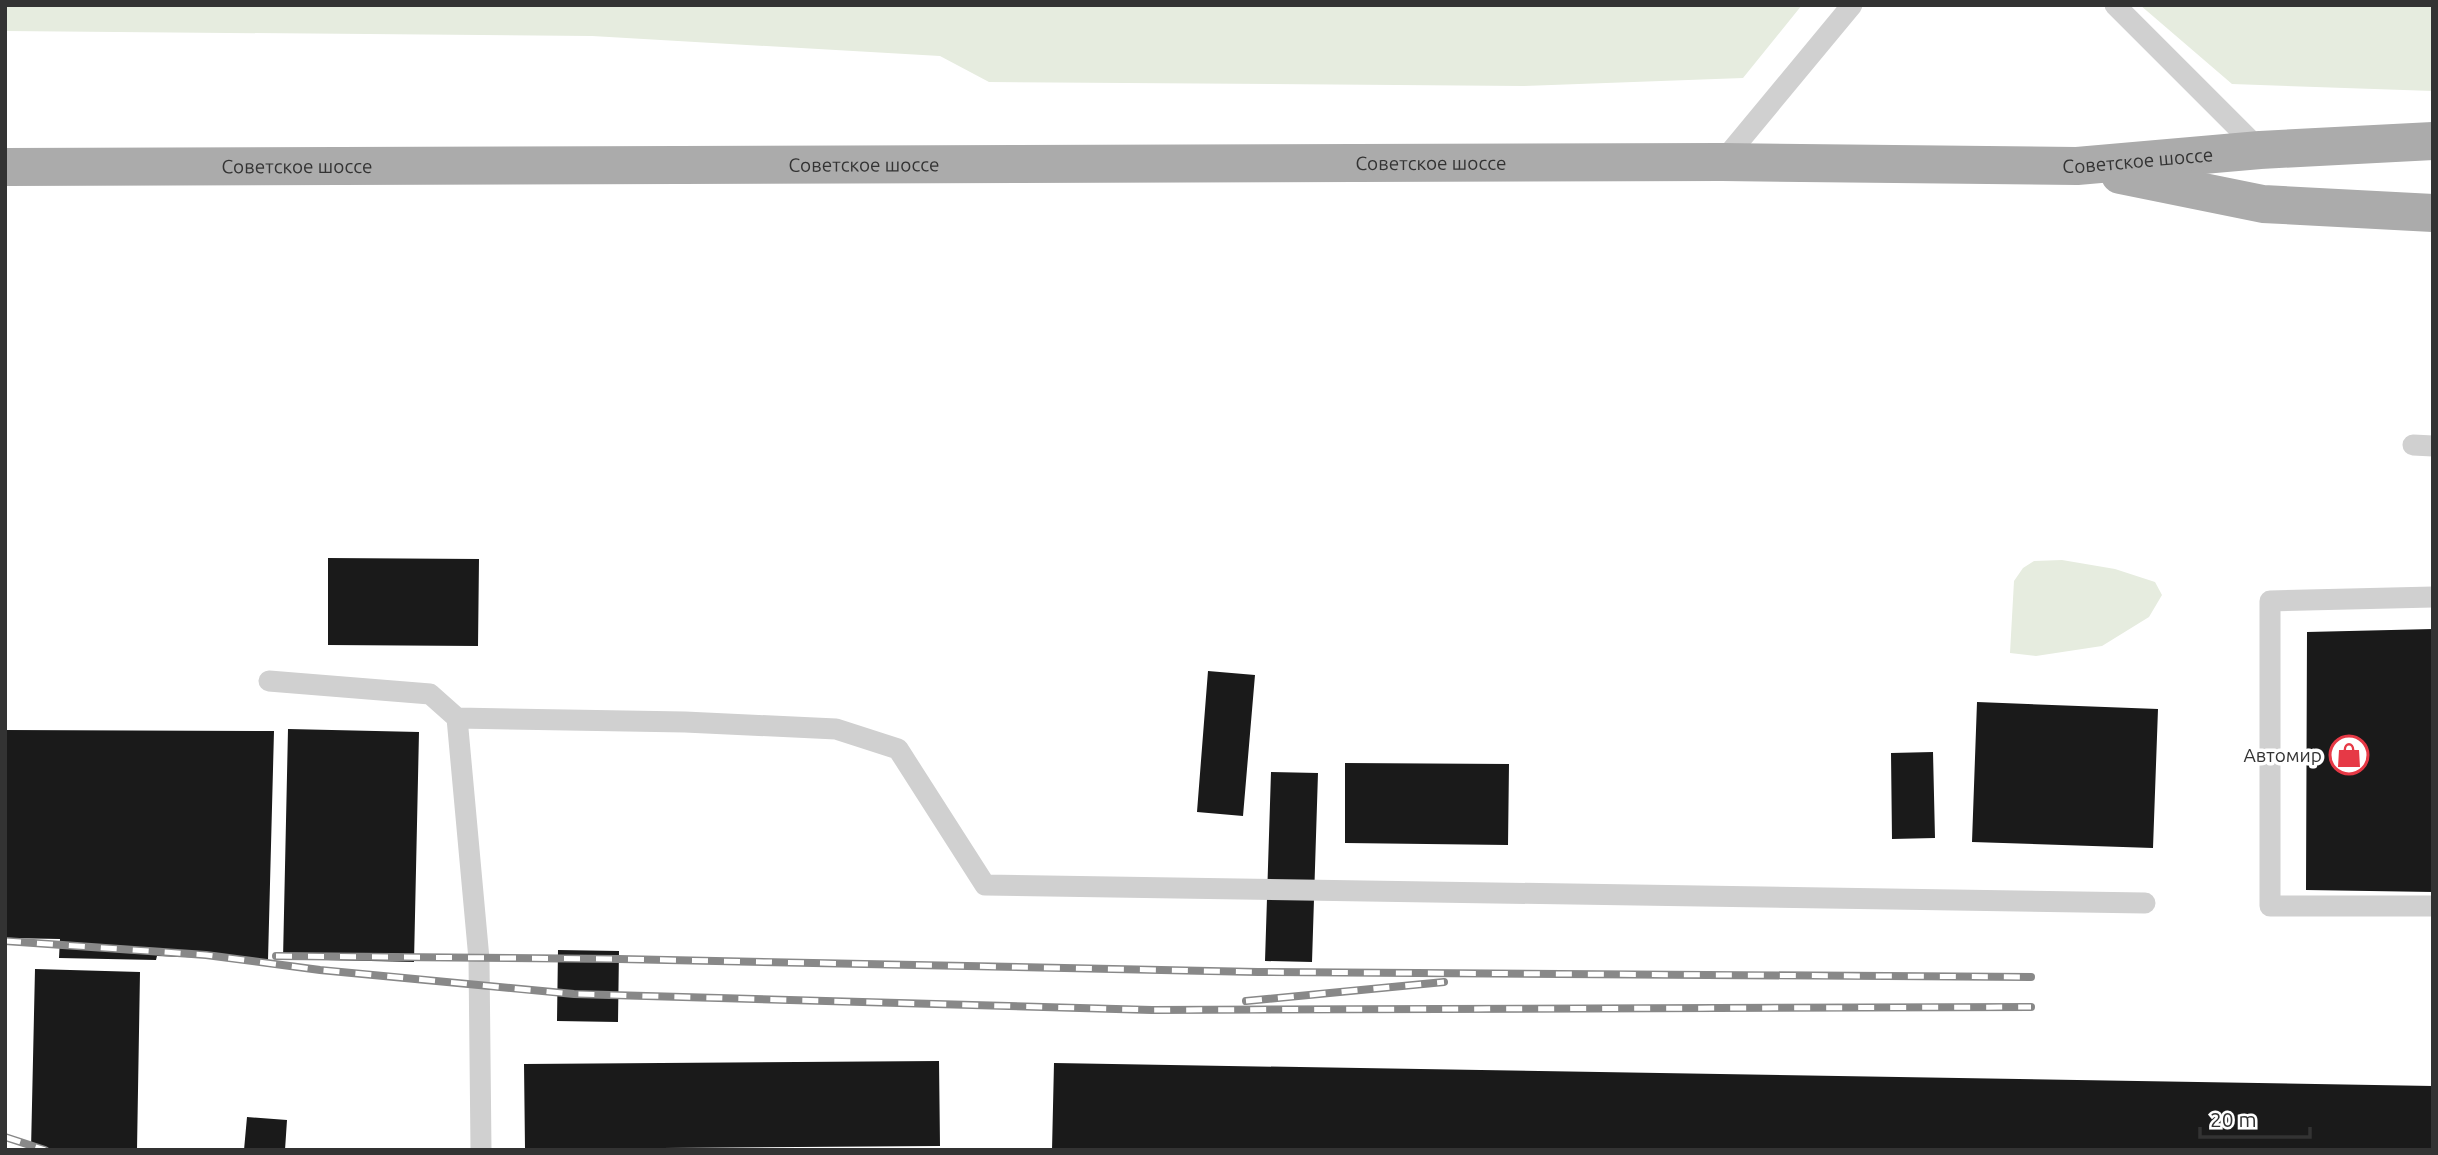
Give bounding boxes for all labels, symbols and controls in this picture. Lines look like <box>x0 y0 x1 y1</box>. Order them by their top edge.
street label: Советское шоссе <box>2062 143 2214 177</box>
street label: Советское шоссе <box>1355 152 1507 174</box>
street label: Советское шоссе <box>788 153 940 176</box>
street label: Советское шоссе <box>221 155 373 177</box>
shop icon: Автомир <box>2328 734 2370 776</box>
place label: Автомир <box>2243 744 2322 766</box>
scale bar <box>2200 1096 2310 1140</box>
text: 20 m <box>2210 1107 2257 1131</box>

